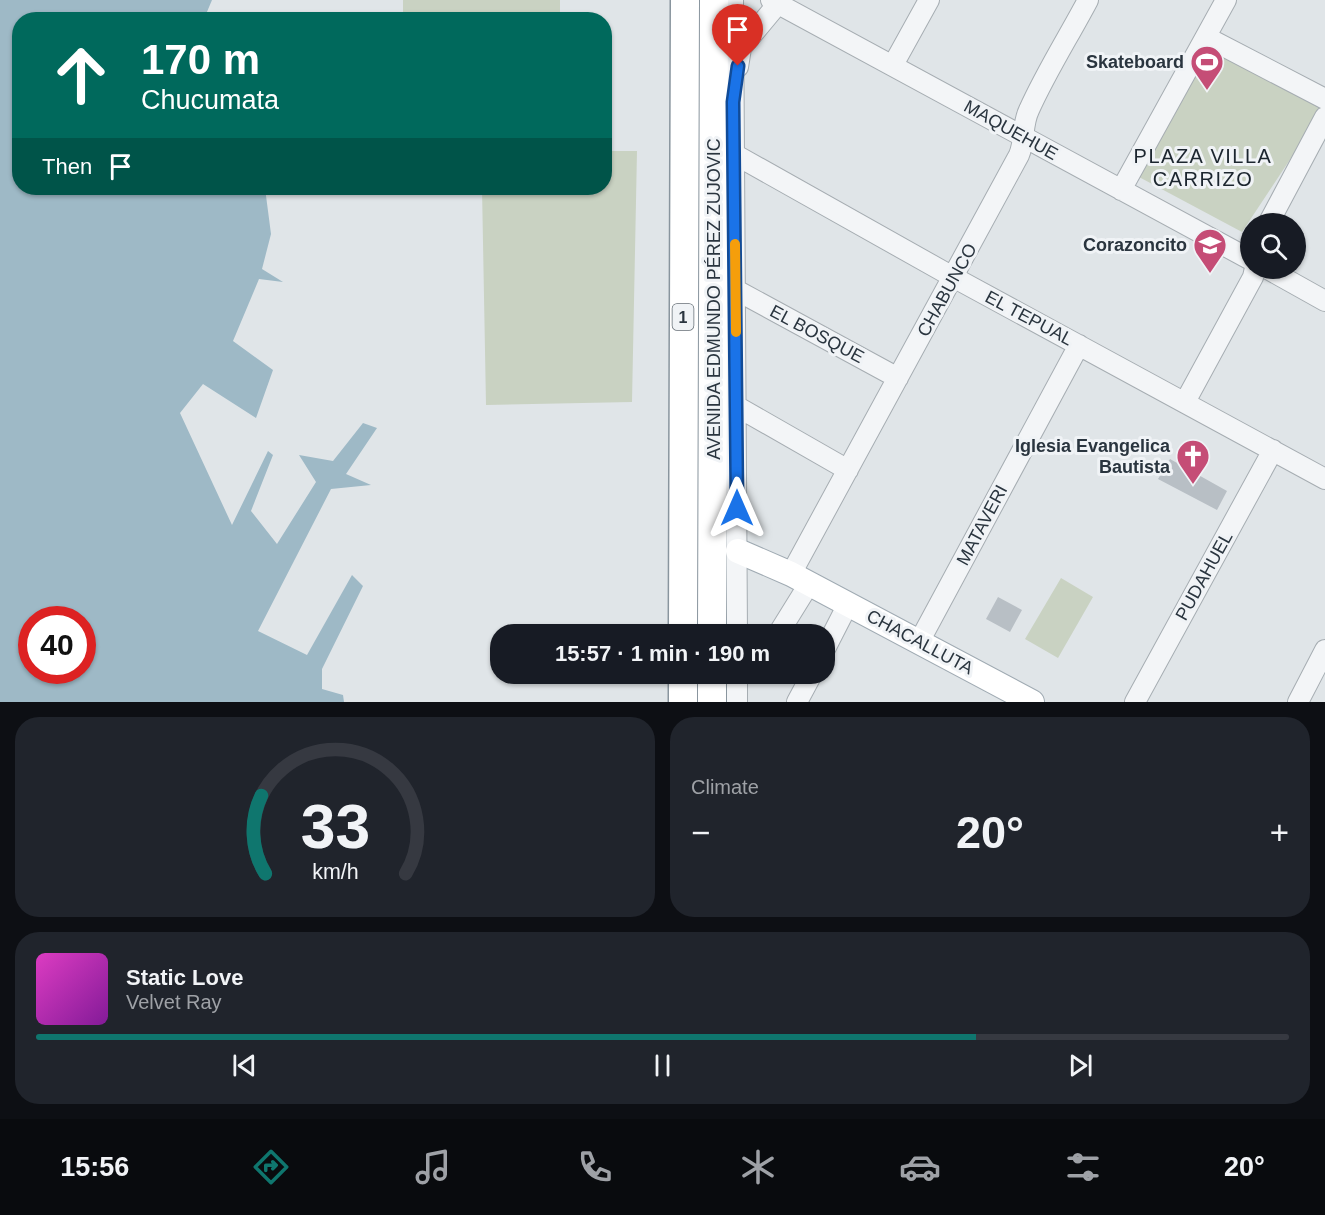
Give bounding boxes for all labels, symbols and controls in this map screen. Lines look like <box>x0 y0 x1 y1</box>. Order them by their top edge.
pin <box>712 4 763 66</box>
icon: arrive <box>721 13 754 46</box>
icon: ahead <box>42 36 120 114</box>
text: 170 m <box>141 36 260 83</box>
sports icon: Skateboard <box>1189 44 1225 91</box>
place label: Skateboard <box>1086 52 1184 72</box>
text: Chucumata <box>141 85 279 115</box>
street label: MAQUEHUE <box>961 96 1061 164</box>
street label: AVENIDA EDMUNDO PÉREZ ZUJOVIC <box>704 138 724 460</box>
district label: PLAZA VILLA CARRIZO <box>1134 145 1272 190</box>
icon: arrive <box>104 150 137 183</box>
text: Then <box>42 154 92 179</box>
map controls <box>1240 213 1306 279</box>
button: search <box>1240 213 1306 279</box>
school or university icon: Corazoncito <box>1192 227 1228 274</box>
place label: Corazoncito <box>1083 235 1187 255</box>
street label: CHABUNCO <box>913 240 981 340</box>
street label: EL TEPUAL <box>982 287 1076 349</box>
street label: EL BOSQUE <box>767 301 867 367</box>
road number: 1 <box>672 304 694 330</box>
place label: Iglesia Evangelica Bautista <box>1015 436 1171 477</box>
church icon: Iglesia Evangelica Bautista <box>1175 438 1211 485</box>
position arrow <box>705 476 769 540</box>
street label: MATAVERI <box>953 481 1011 569</box>
street label: PUDAHUEL <box>1171 528 1237 624</box>
speed limit sign: 40 <box>18 606 96 684</box>
street label: CHACALLUTA <box>863 606 977 678</box>
text: 15:57 · 1 min · 190 m <box>555 641 770 666</box>
text: Climate <box>691 776 759 798</box>
text: 33 <box>300 792 370 861</box>
text: 20° <box>956 807 1024 858</box>
text: − <box>691 814 710 851</box>
text: + <box>1270 814 1289 851</box>
text: km/h <box>312 860 358 884</box>
text: Static Love <box>126 965 243 990</box>
text: Velvet Ray <box>126 991 222 1013</box>
icon: previous <box>228 1049 261 1082</box>
icon: pause <box>646 1049 679 1082</box>
icon: next <box>1064 1049 1097 1082</box>
icon: directions <box>250 1146 292 1188</box>
icon: music <box>412 1146 454 1188</box>
icon: phone <box>574 1146 616 1188</box>
icon: climate <box>737 1146 779 1188</box>
icon: car <box>899 1146 941 1188</box>
icon: filters <box>1062 1146 1104 1188</box>
text: 15:56 <box>60 1152 129 1182</box>
text: 20° <box>1224 1152 1265 1182</box>

